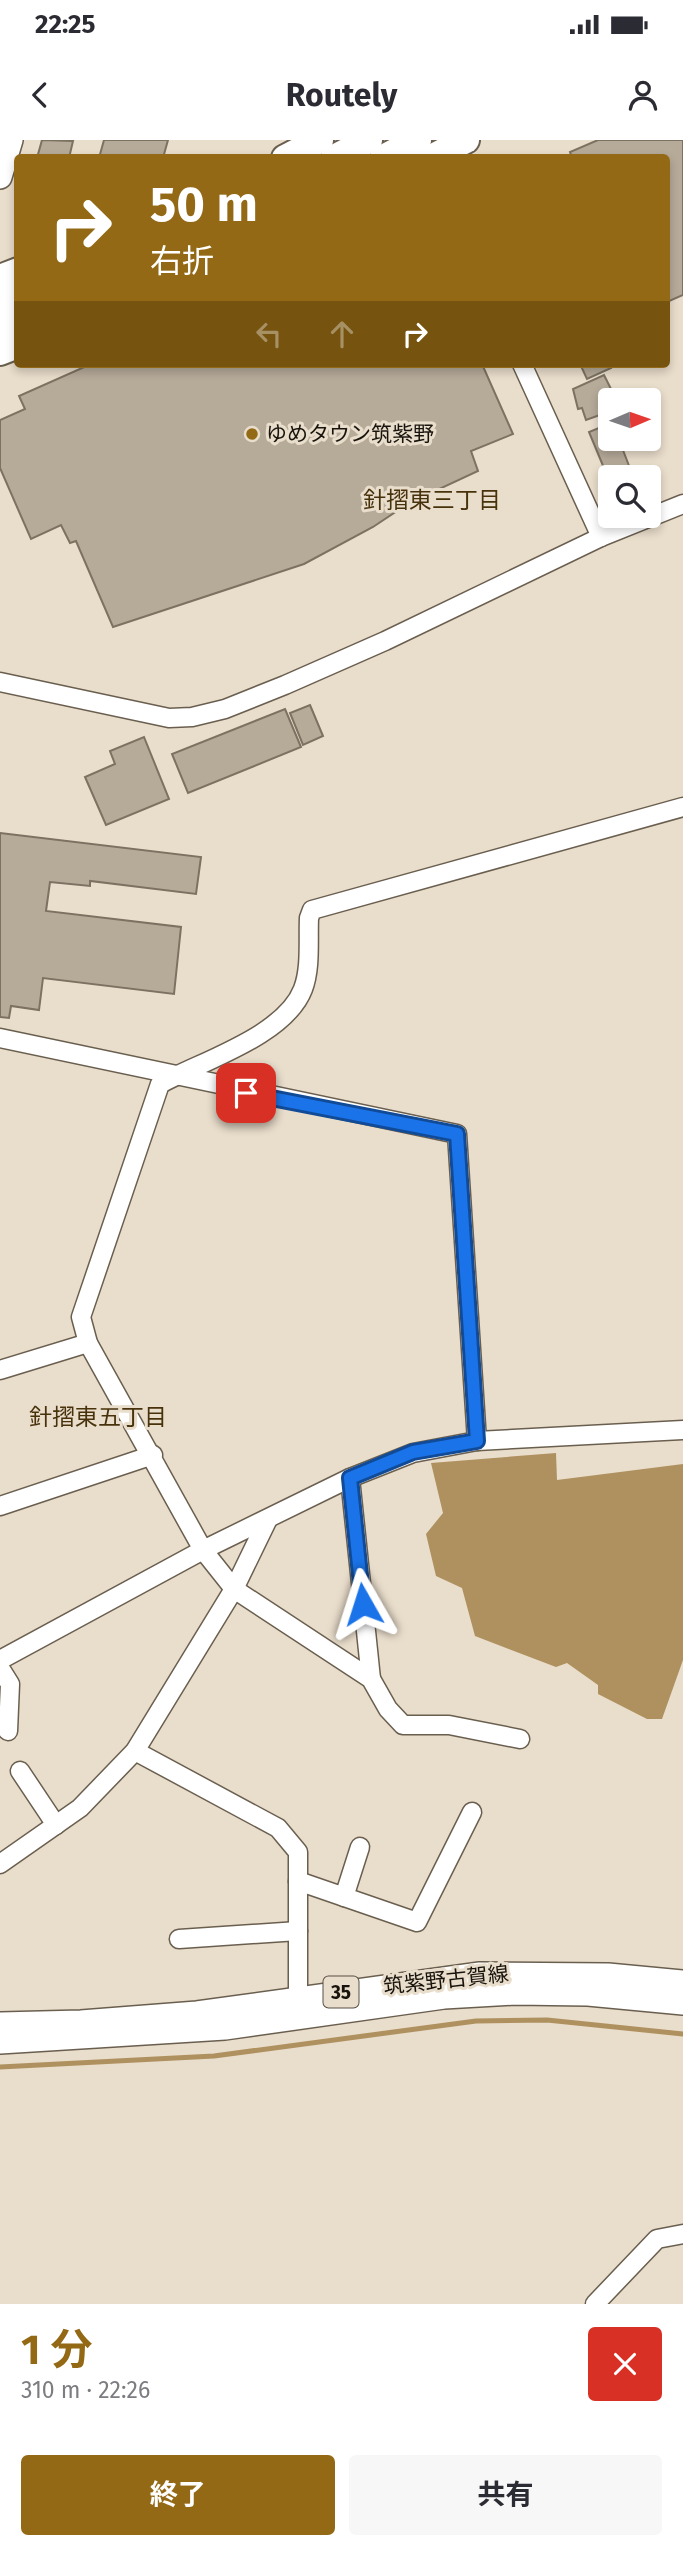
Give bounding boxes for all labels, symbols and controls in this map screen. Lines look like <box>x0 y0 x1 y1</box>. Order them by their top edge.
text: 22:25 <box>35 9 96 40</box>
icon: back <box>21 76 59 114</box>
text: Routely <box>286 76 397 114</box>
icon: person <box>624 76 662 114</box>
text: 50 m <box>150 175 258 234</box>
icon: right <box>35 182 126 273</box>
text: 右折 <box>150 242 214 280</box>
icon: left <box>250 315 288 353</box>
icon: ahead <box>323 315 361 353</box>
icon: right <box>396 315 434 353</box>
north arrow <box>598 388 662 452</box>
map controls <box>598 388 661 528</box>
place label: ゆめタウン筑紫野 <box>266 421 434 447</box>
marker: ゆめタウン筑紫野 <box>244 426 260 442</box>
button: search <box>598 465 661 528</box>
district label: 針摺東三丁目 <box>363 486 501 514</box>
pin <box>216 1063 276 1123</box>
icon: arrive <box>227 1074 265 1112</box>
district label: 針摺東五丁目 <box>29 1403 167 1431</box>
position arrow <box>326 1567 400 1641</box>
street label: 筑紫野古賀線 <box>382 1960 510 2000</box>
road number: 35 <box>324 1976 358 2008</box>
text: 1 分 <box>21 2325 92 2375</box>
button: close <box>588 2327 662 2401</box>
text: 310 m · 22:26 <box>21 2376 150 2404</box>
button: 終了 <box>21 2455 335 2535</box>
button: 共有 <box>349 2455 662 2535</box>

